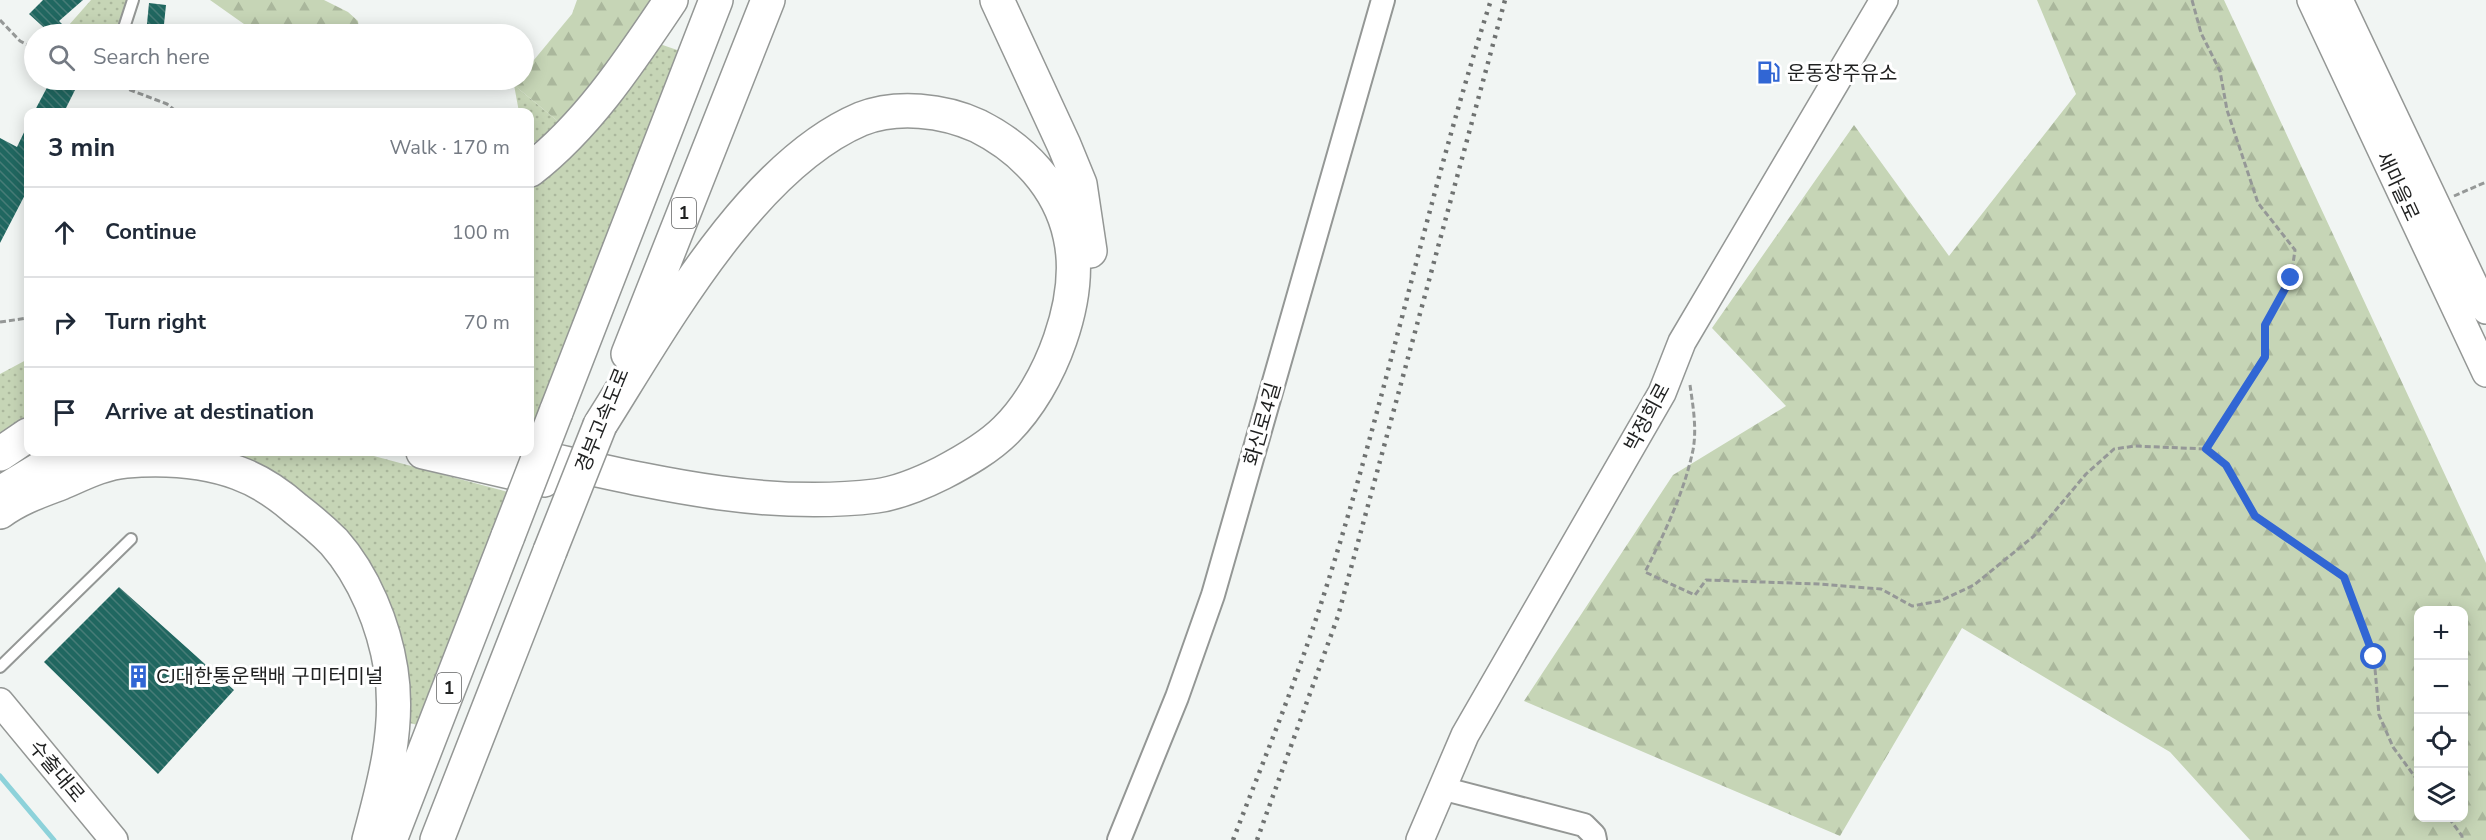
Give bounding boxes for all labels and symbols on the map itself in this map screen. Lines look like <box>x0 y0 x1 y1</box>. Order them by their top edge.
fuel station icon: 운동장주유소 <box>1756 60 1782 86</box>
place label: 운동장주유소 <box>1787 60 1897 87</box>
street label: 새마을로 <box>2370 147 2425 225</box>
road number: 1 <box>672 198 696 228</box>
route end <box>2277 264 2303 290</box>
street label: 경부고속도로 <box>569 364 636 476</box>
street label: 박정희로 <box>1618 378 1677 456</box>
street label: 화신로4길 <box>1238 379 1287 469</box>
route start <box>2360 643 2386 669</box>
building icon: CJ대한통운택배 구미터미널 <box>125 663 151 689</box>
place label: CJ대한통운택배 구미터미널 <box>156 663 383 690</box>
road number: 1 <box>437 673 461 703</box>
street label: 수출대로 <box>23 734 91 808</box>

